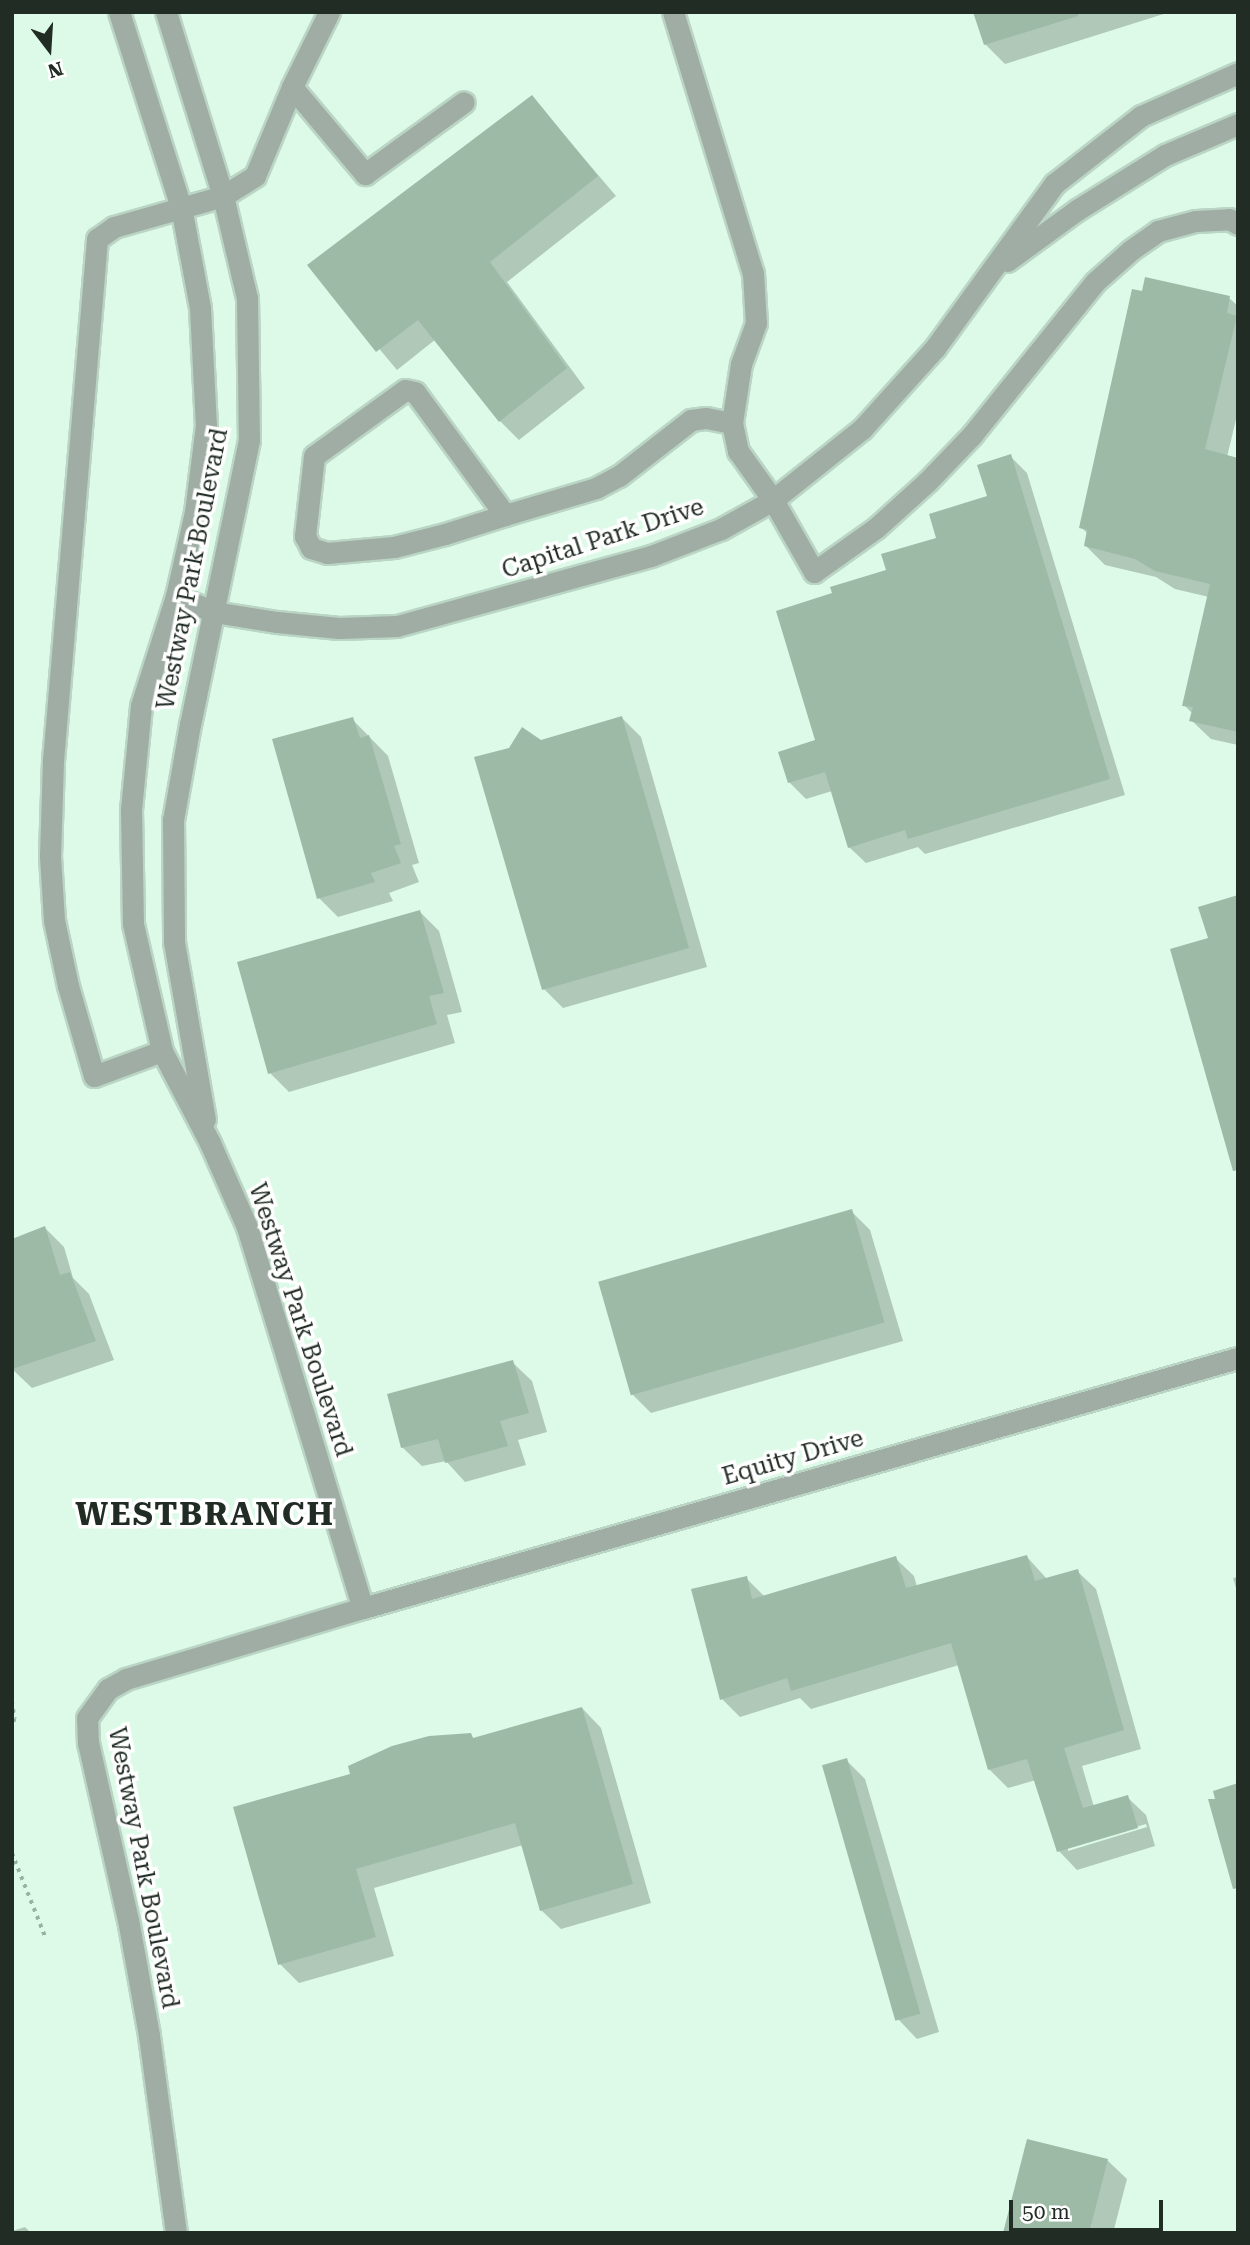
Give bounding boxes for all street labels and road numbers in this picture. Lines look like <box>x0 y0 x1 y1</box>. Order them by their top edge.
street label: Westway Park Boulevard <box>152 426 234 712</box>
street label: Capital Park Drive <box>498 493 708 585</box>
street label: Westway Park Boulevard <box>242 1180 358 1460</box>
street label: Equity Drive <box>719 1424 867 1492</box>
street label: Westway Park Boulevard <box>102 1725 184 2011</box>

